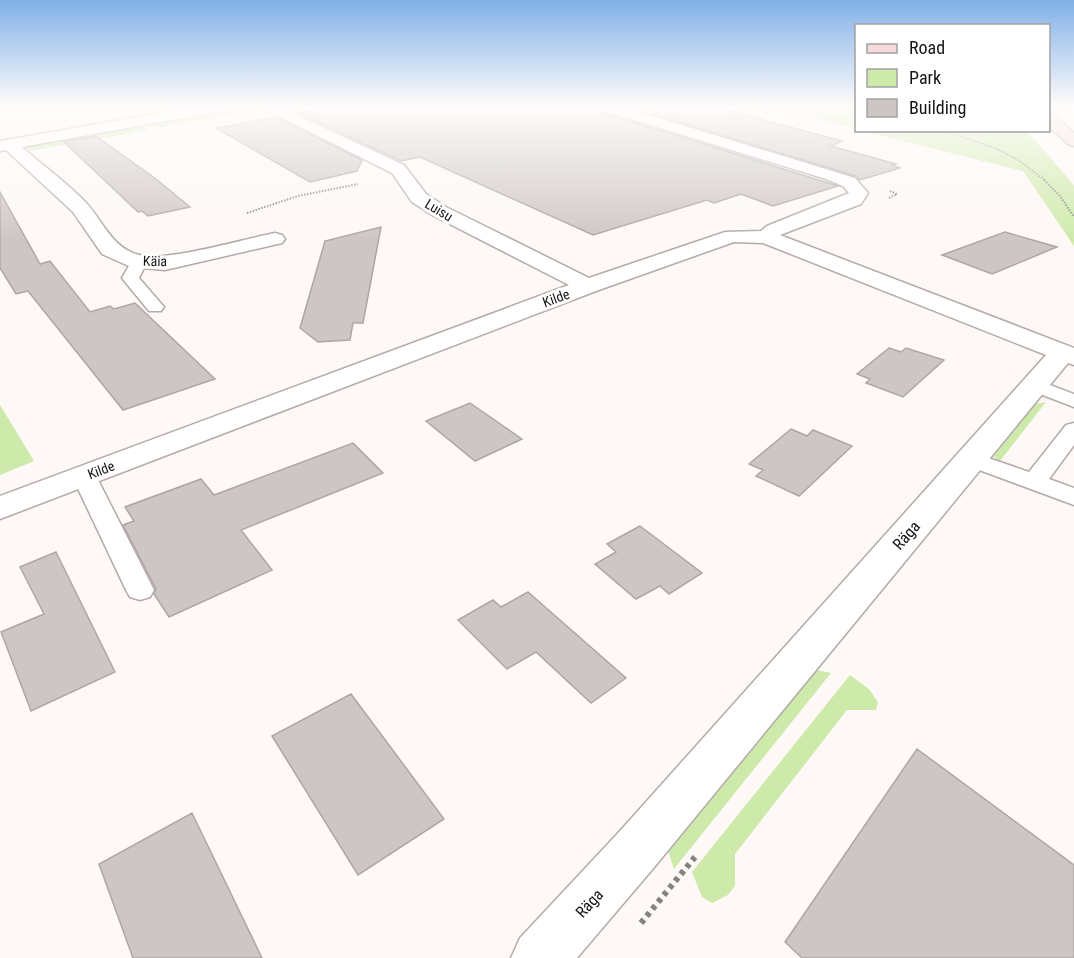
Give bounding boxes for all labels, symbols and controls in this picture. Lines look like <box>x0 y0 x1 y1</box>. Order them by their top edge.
legend <box>855 24 1050 132</box>
text: Road <box>909 37 945 58</box>
text: Park <box>909 67 941 88</box>
text: Building <box>909 97 966 118</box>
street label: Luisu <box>422 196 456 224</box>
street label: Käia <box>143 253 167 269</box>
street label: Kilde <box>540 286 572 310</box>
street label: Kilde <box>85 457 117 482</box>
street label: Räga <box>889 517 924 554</box>
street label: Räga <box>572 885 607 921</box>

